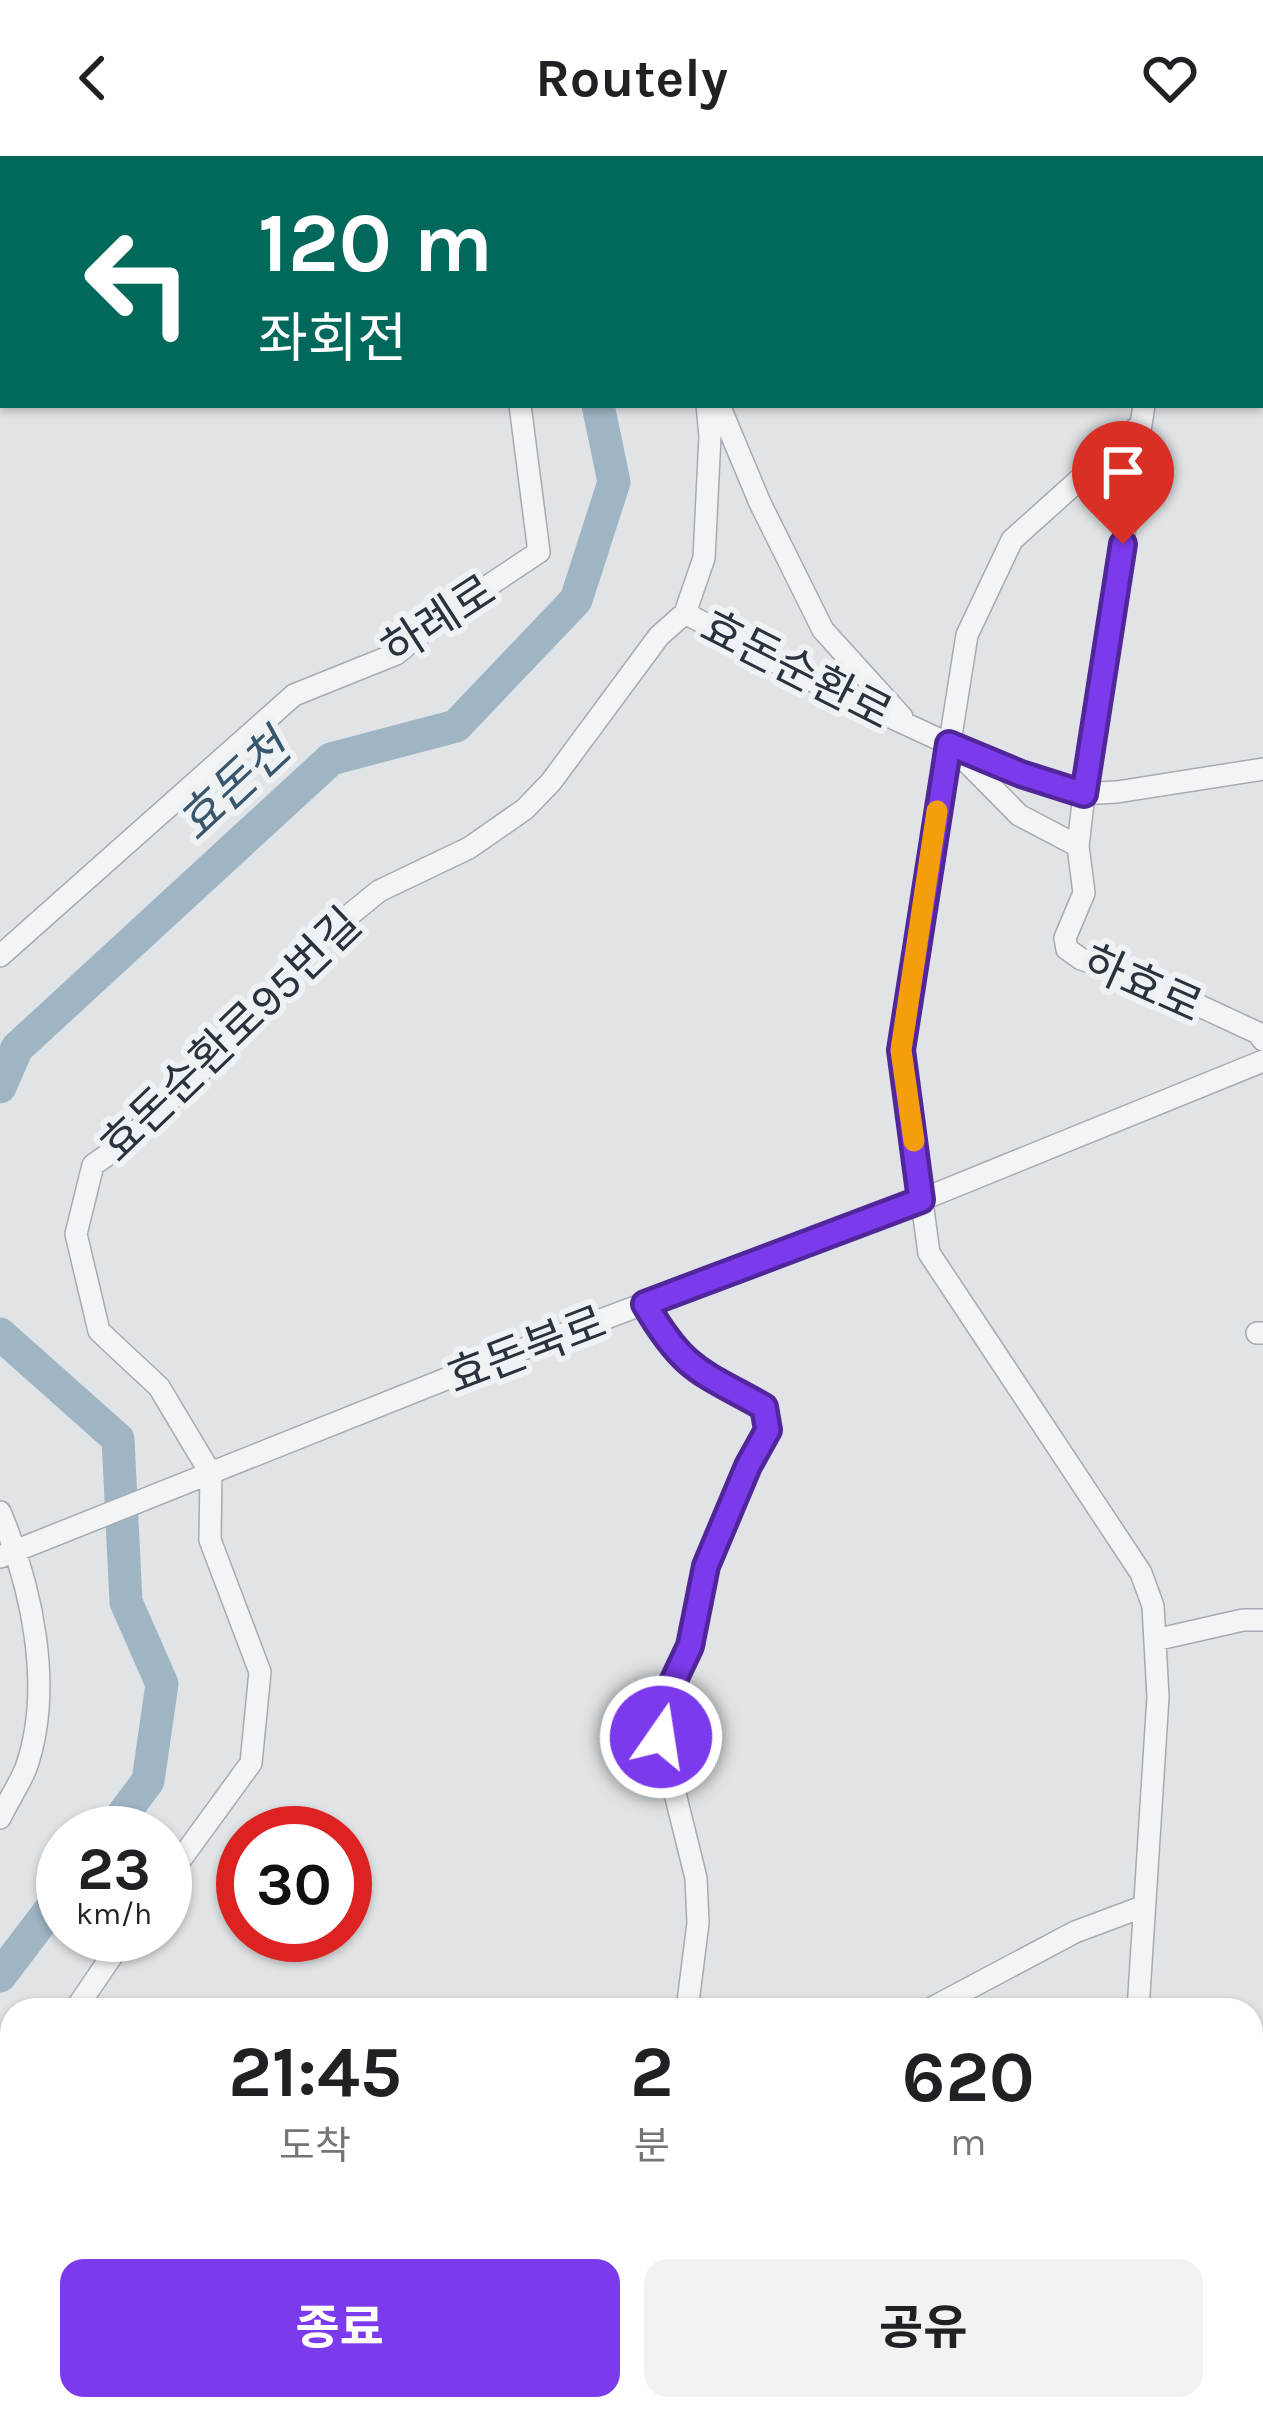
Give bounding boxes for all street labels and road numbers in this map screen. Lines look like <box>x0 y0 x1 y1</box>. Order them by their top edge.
street label: 하례로 <box>372 564 505 675</box>
street label: 효돈순환로 <box>693 600 901 740</box>
street label: 효돈순환로95번길 <box>90 897 372 1172</box>
street label: 하효로 <box>1075 935 1210 1033</box>
street label: 효돈북로 <box>440 1296 613 1404</box>

